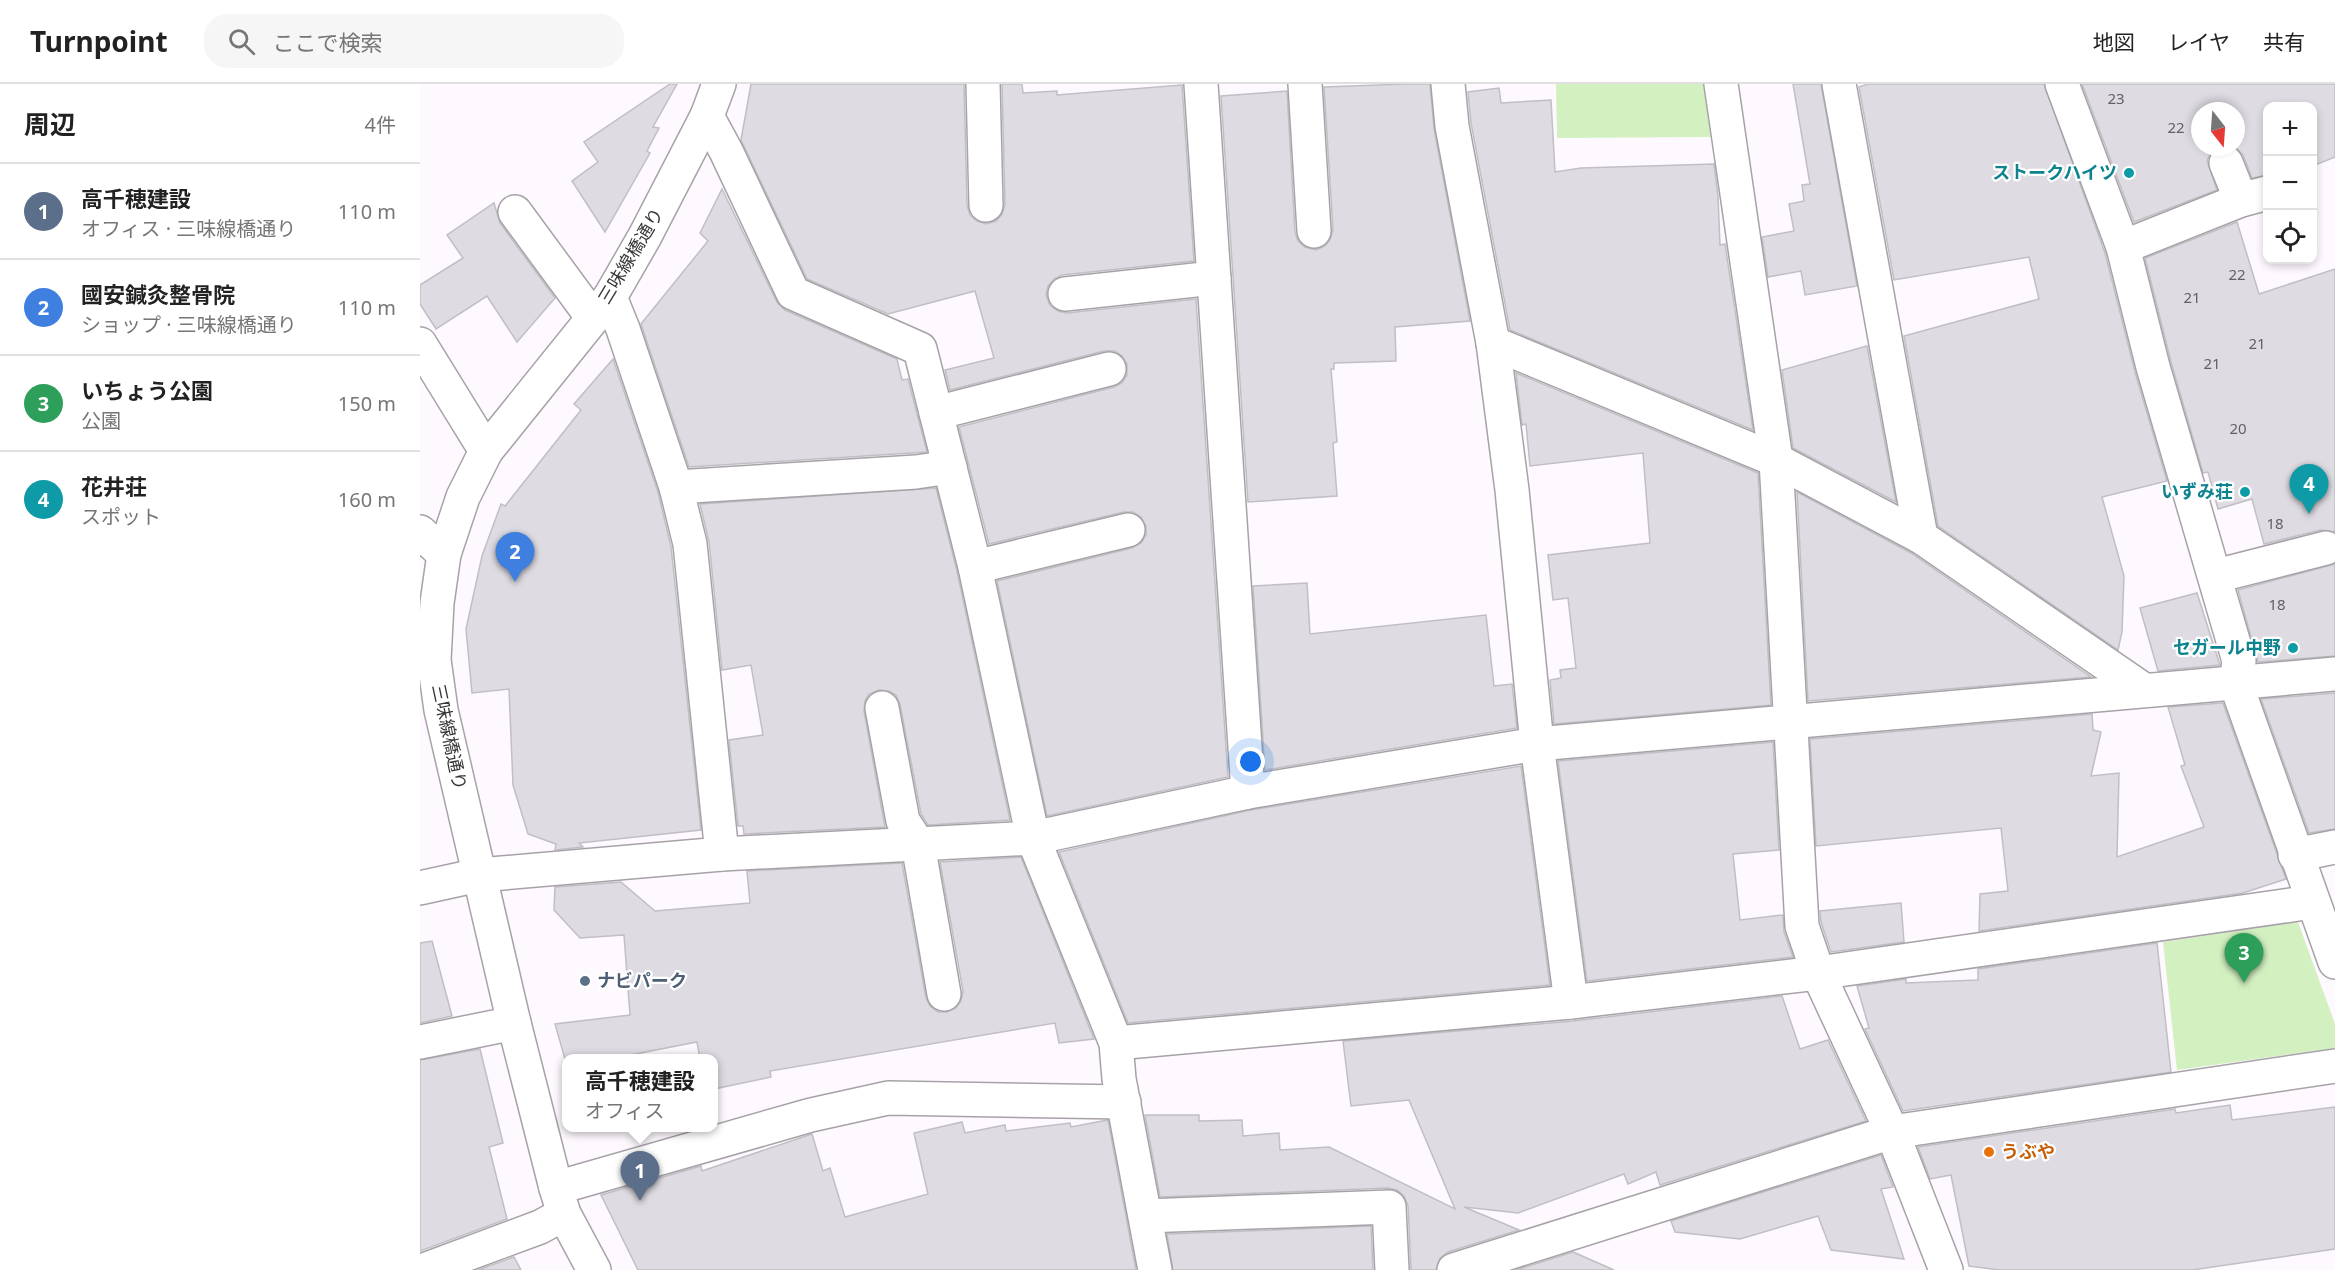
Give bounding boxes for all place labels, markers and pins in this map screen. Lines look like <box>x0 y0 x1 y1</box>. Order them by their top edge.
place label: ストークハイツ <box>1992 160 2117 184</box>
marker: ストークハイツ <box>2122 166 2136 180</box>
pin: 4 <box>2290 464 2328 514</box>
place label: いずみ荘 <box>2161 479 2233 503</box>
marker: いずみ荘 <box>2238 485 2252 499</box>
pin: 2 <box>496 532 535 582</box>
place label: セガール中野 <box>2173 635 2281 659</box>
marker: セガール中野 <box>2286 641 2300 655</box>
pin: 3 <box>2224 934 2264 983</box>
place label: ナビパーク <box>597 968 687 992</box>
marker: ナビパーク <box>578 974 592 988</box>
place label: うぶや <box>2001 1139 2055 1163</box>
marker: うぶや <box>1982 1145 1996 1159</box>
pin: 1 <box>620 1152 660 1201</box>

